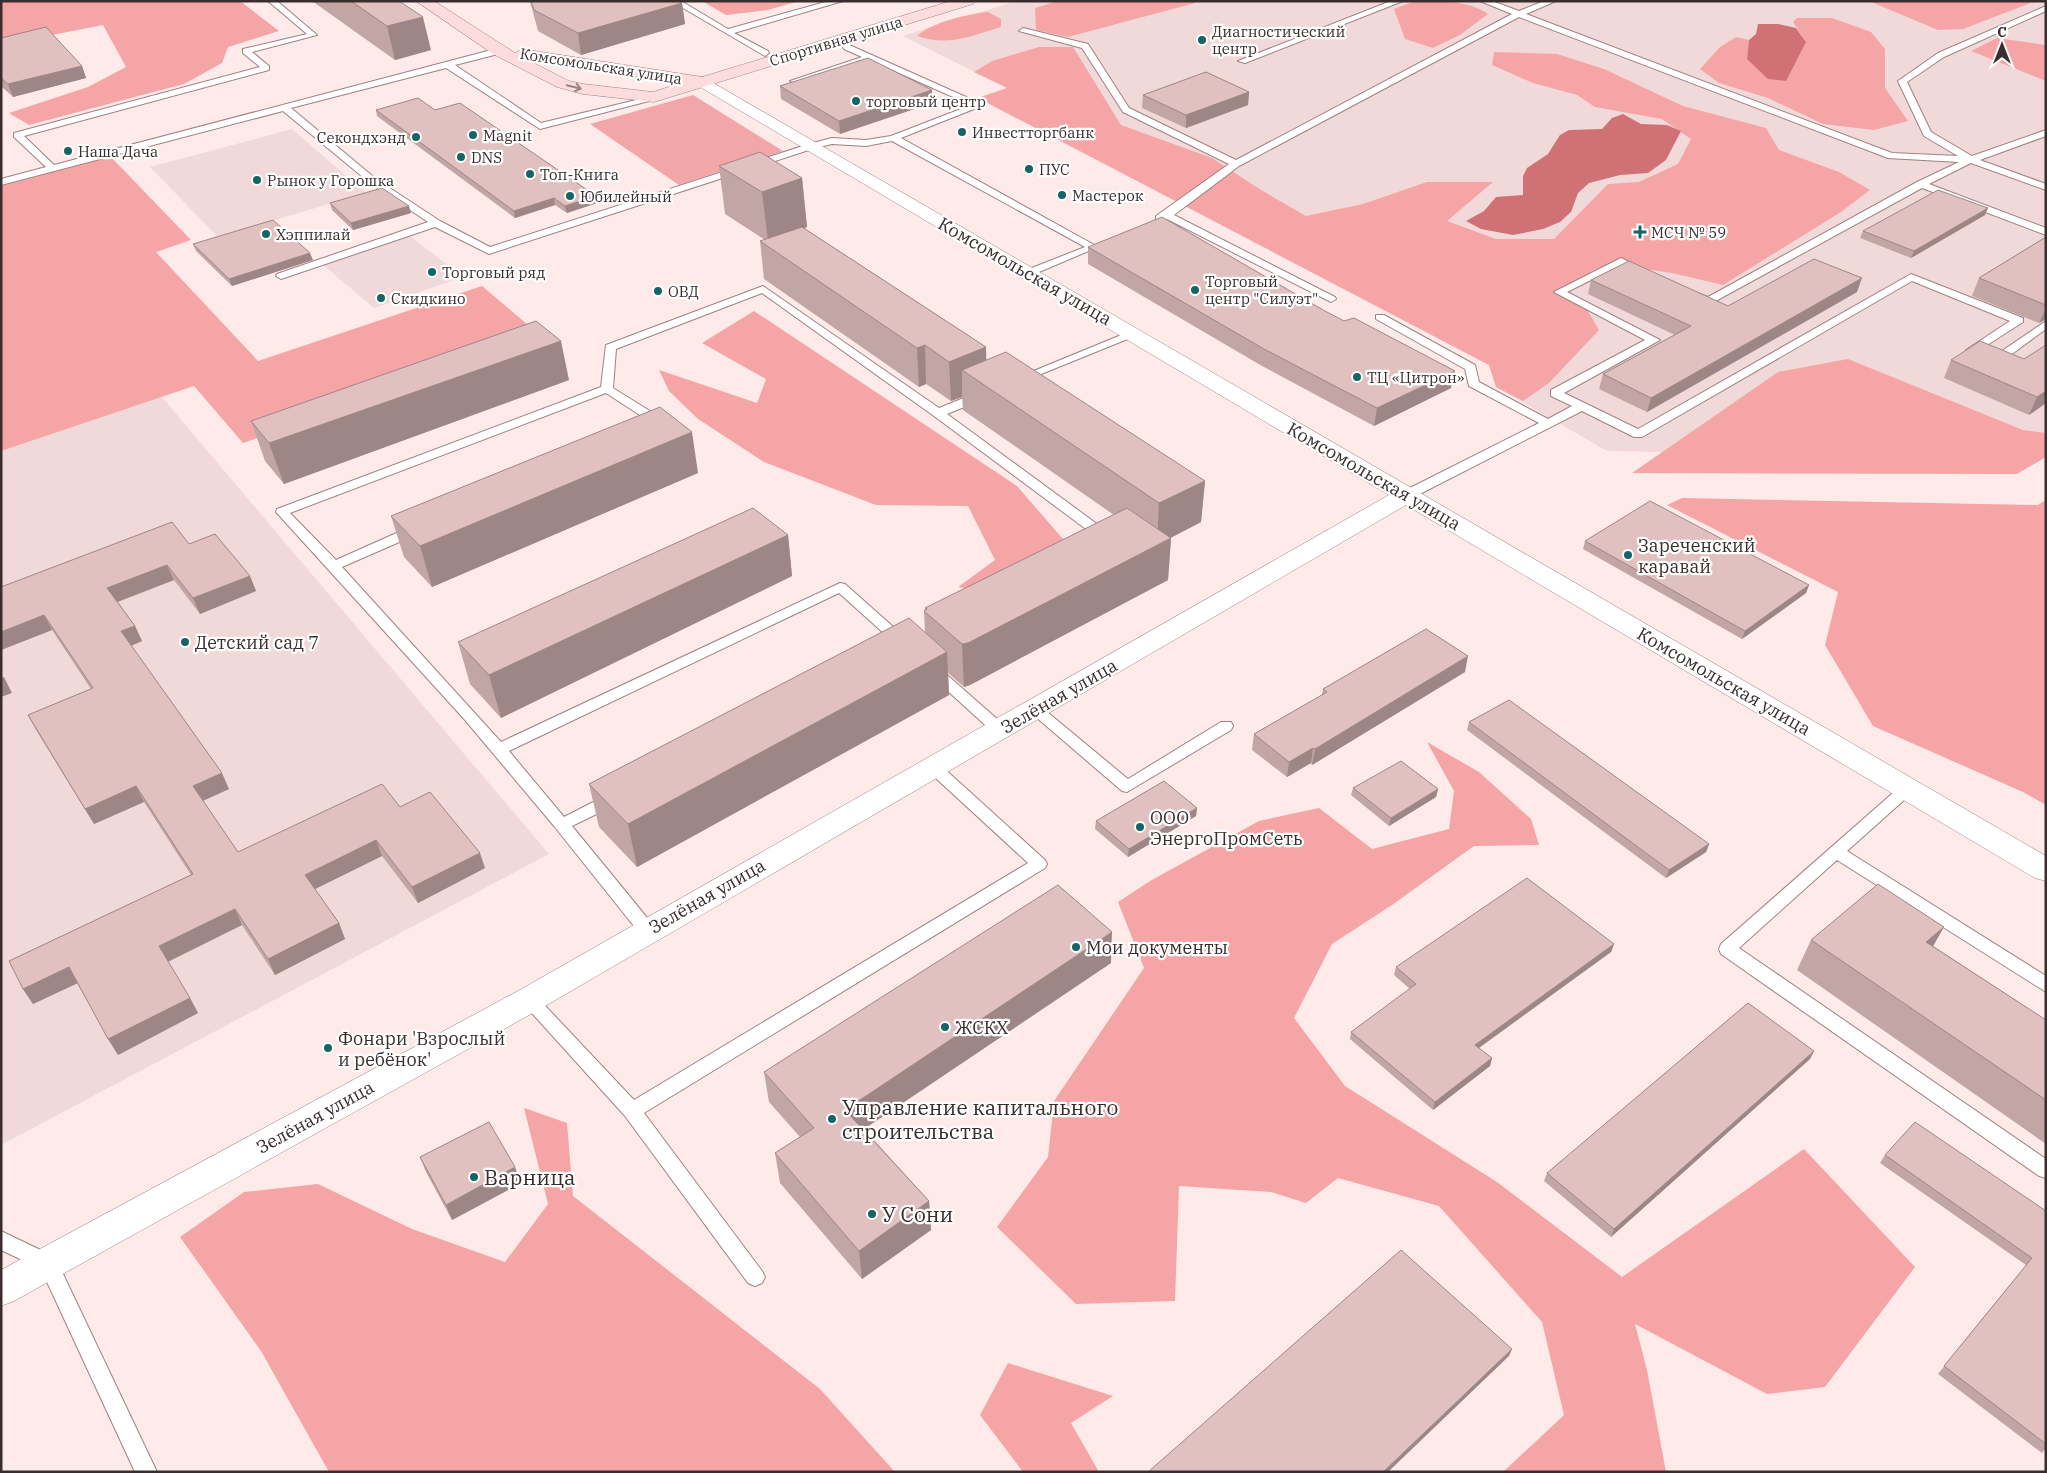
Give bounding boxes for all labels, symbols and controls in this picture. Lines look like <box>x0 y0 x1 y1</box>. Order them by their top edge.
street label: Спортивная улица <box>767 12 905 70</box>
north arrow <box>1977 20 2027 70</box>
place label: Диагностический центр <box>1212 22 1345 58</box>
text: С <box>1997 23 2007 41</box>
marker: Диагностический центр <box>1196 34 1208 46</box>
street label: Комсомольская улица <box>519 44 683 88</box>
one-way arrow <box>566 83 582 92</box>
place label: торговый центр <box>866 92 986 111</box>
marker: торговый центр <box>850 95 862 107</box>
place label: Инвестторгбанк <box>972 123 1094 142</box>
place label: Magnit <box>483 126 532 145</box>
marker: Инвестторгбанк <box>956 126 968 138</box>
place label: Секондхэнд <box>317 128 406 147</box>
marker: Magnit <box>467 129 479 141</box>
marker: Секондхэнд <box>410 131 422 143</box>
place label: Наша Дача <box>78 142 158 161</box>
marker: Наша Дача <box>62 145 74 157</box>
place label: DNS <box>471 148 502 167</box>
marker: DNS <box>455 151 467 163</box>
place label: ПУС <box>1039 160 1070 179</box>
marker: ПУС <box>1023 163 1035 175</box>
place label: Топ-Книга <box>540 165 619 184</box>
marker: Топ-Книга <box>524 168 536 180</box>
place label: Рынок у Горошка <box>267 171 394 190</box>
marker: Рынок у Горошка <box>251 174 263 186</box>
place label: Мастерок <box>1072 186 1144 205</box>
place label: Юбилейный <box>580 187 672 206</box>
marker: Мастерок <box>1056 189 1068 201</box>
marker: Юбилейный <box>564 190 576 202</box>
street label: Комсомольская улица <box>934 212 1116 330</box>
place label: МСЧ № 59 <box>1651 223 1726 242</box>
place label: Хэппилай <box>276 225 351 244</box>
marker: МСЧ № 59 <box>1633 225 1647 239</box>
marker: Хэппилай <box>260 228 272 240</box>
place label: Торговый ряд <box>442 263 545 282</box>
marker: Торговый ряд <box>426 266 438 278</box>
place label: Торговый центр "Силуэт" <box>1205 272 1318 308</box>
place label: ОВД <box>668 282 699 301</box>
marker: Торговый центр "Силуэт" <box>1189 284 1201 296</box>
marker: ОВД <box>652 285 664 297</box>
place label: Скидкино <box>391 289 466 308</box>
marker: Скидкино <box>375 292 387 304</box>
place label: ТЦ «Цитрон» <box>1367 368 1465 387</box>
marker: ТЦ «Цитрон» <box>1351 371 1363 383</box>
street label: Комсомольская улица <box>1283 417 1465 535</box>
place label: Зареченский каравай <box>1638 534 1756 578</box>
marker: Зареченский каравай <box>1622 549 1634 561</box>
street label: Комсомольская улица <box>1633 622 1815 740</box>
place label: Детский сад 7 <box>195 631 319 654</box>
marker: Детский сад 7 <box>179 636 191 648</box>
street label: Зелёная улица <box>997 653 1121 739</box>
place label: ООО ЭнергоПромСеть <box>1150 806 1303 850</box>
marker: ООО ЭнергоПромСеть <box>1134 821 1146 833</box>
street label: Зелёная улица <box>645 853 769 939</box>
place label: Мои документы <box>1086 936 1228 959</box>
marker: Мои документы <box>1070 941 1082 953</box>
place label: ЖСКХ <box>955 1016 1008 1039</box>
marker: ЖСКХ <box>939 1021 951 1033</box>
place label: Фонари 'Взрослый и ребёнок' <box>338 1027 505 1071</box>
marker: Фонари 'Взрослый и ребёнок' <box>322 1042 334 1054</box>
street label: Зелёная улица <box>252 1075 378 1159</box>
place label: Управление капитального строительства <box>842 1093 1118 1145</box>
marker: Управление капитального строительства <box>826 1113 838 1125</box>
place label: Варница <box>484 1163 576 1191</box>
marker: Варница <box>468 1171 480 1183</box>
place label: У Сони <box>882 1200 953 1228</box>
marker: У Сони <box>866 1208 878 1220</box>

